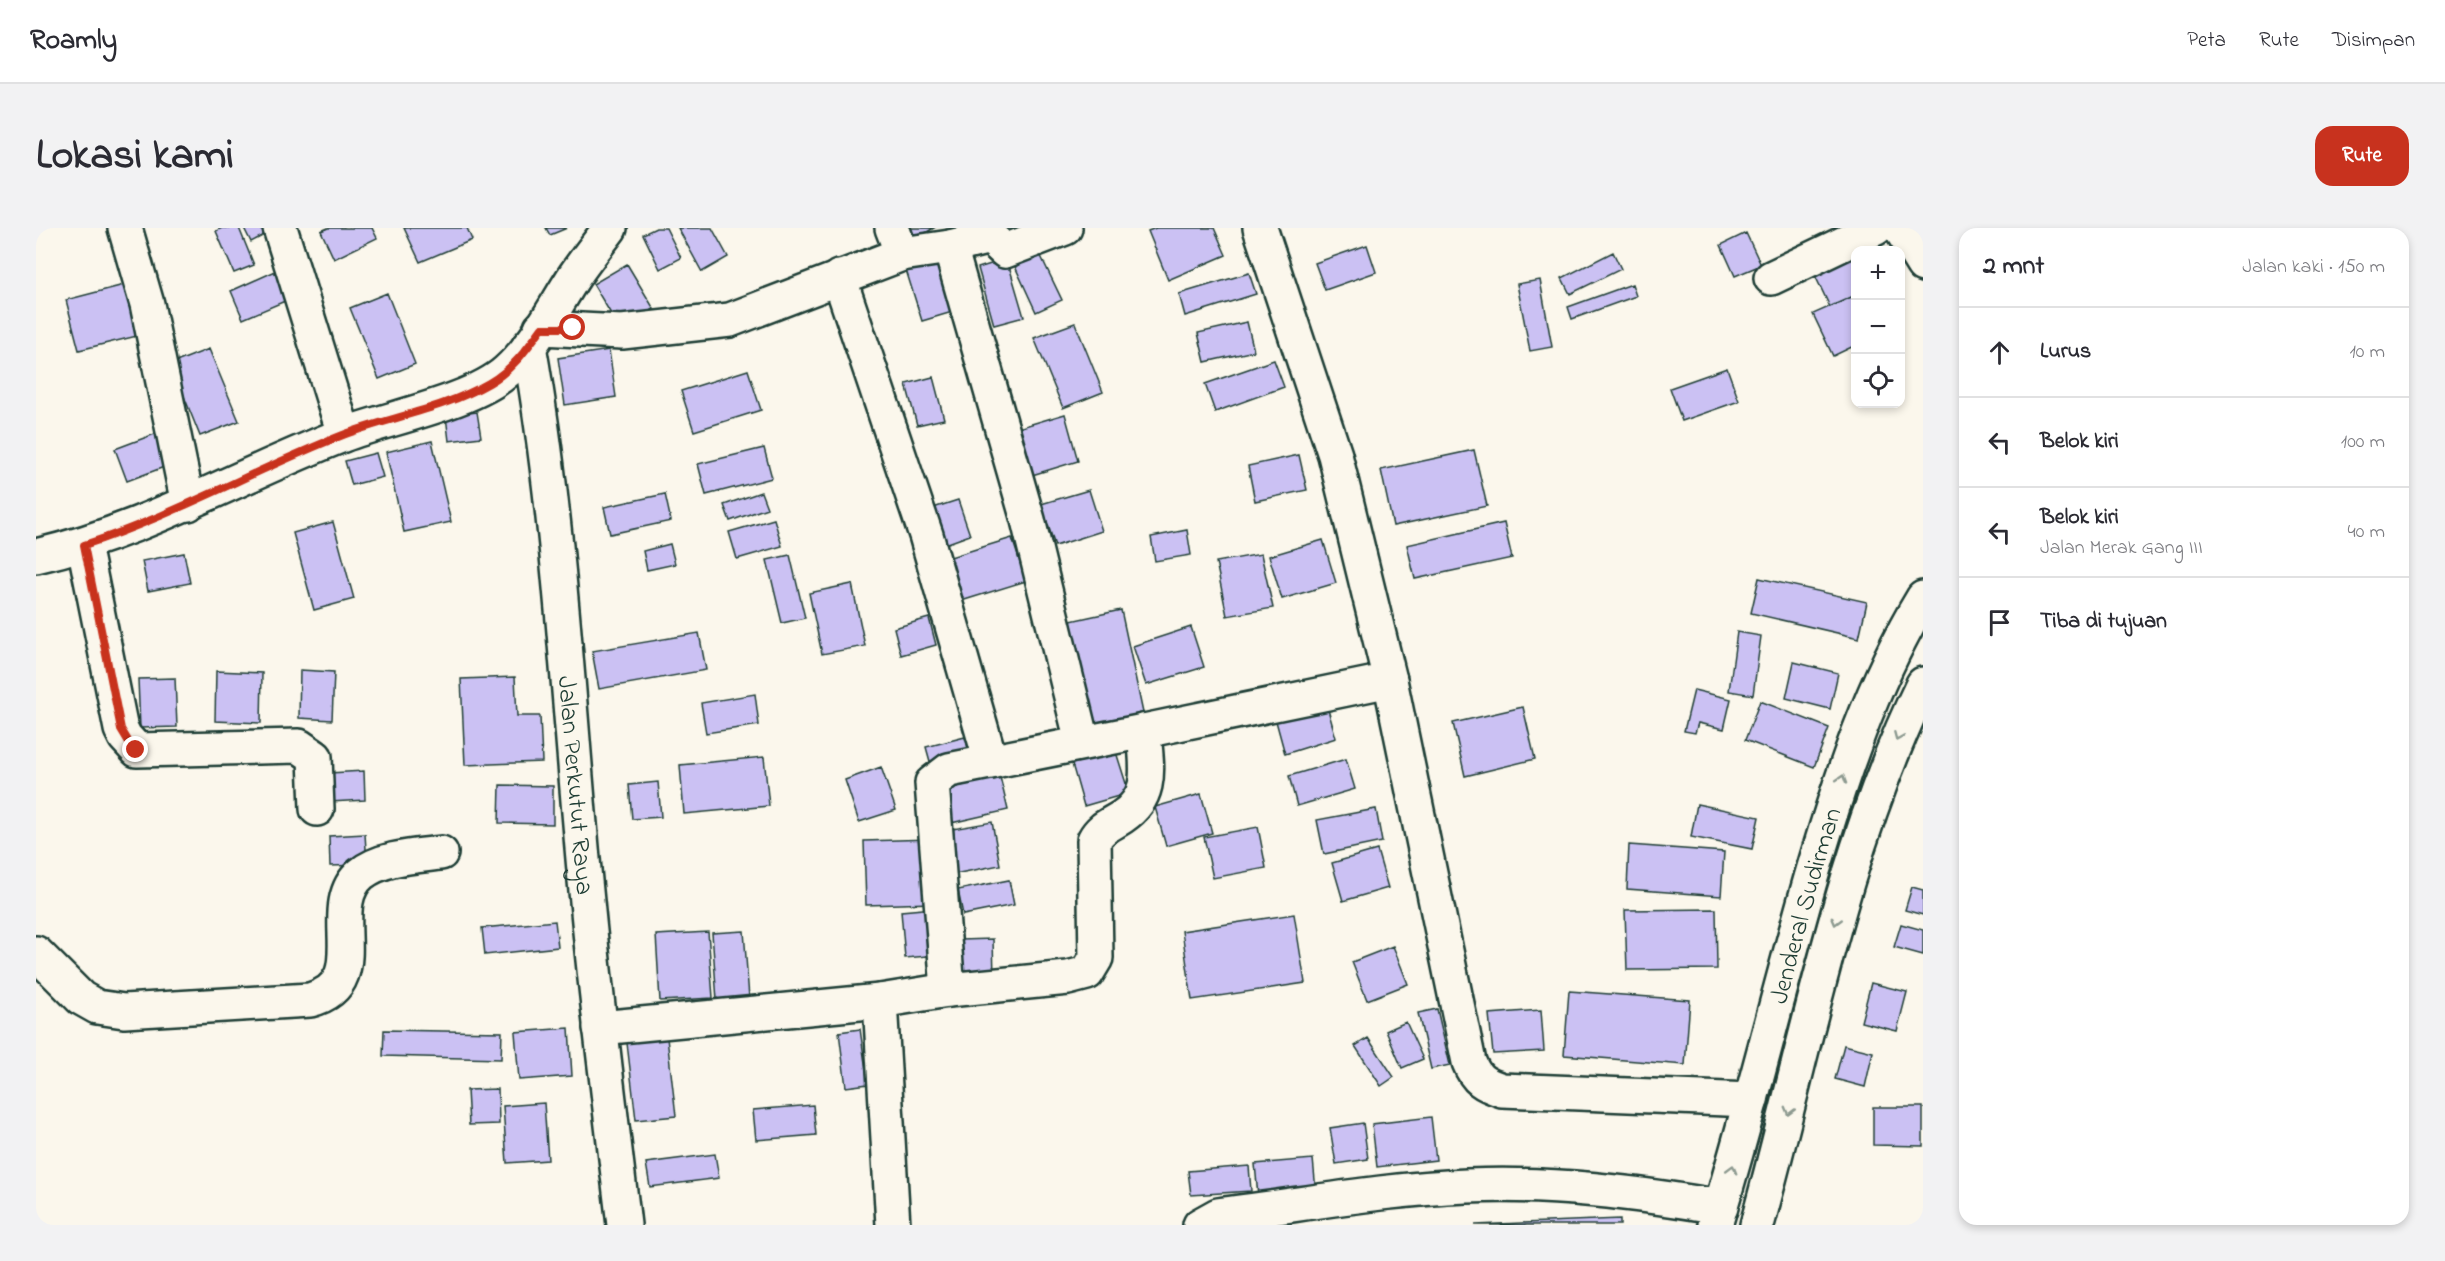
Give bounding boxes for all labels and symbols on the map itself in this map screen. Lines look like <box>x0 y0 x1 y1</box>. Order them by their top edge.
route start <box>559 314 585 340</box>
street label: Jalan Perkutut Raya <box>546 674 602 897</box>
one-way arrow <box>1893 730 1905 741</box>
route end <box>122 736 148 762</box>
one-way arrow <box>1835 774 1847 785</box>
street label: Jenderal Sudirman <box>1761 803 1853 1008</box>
one-way arrow <box>1831 915 1843 926</box>
one-way arrow <box>1784 1105 1796 1115</box>
one-way arrow <box>1724 1164 1737 1174</box>

